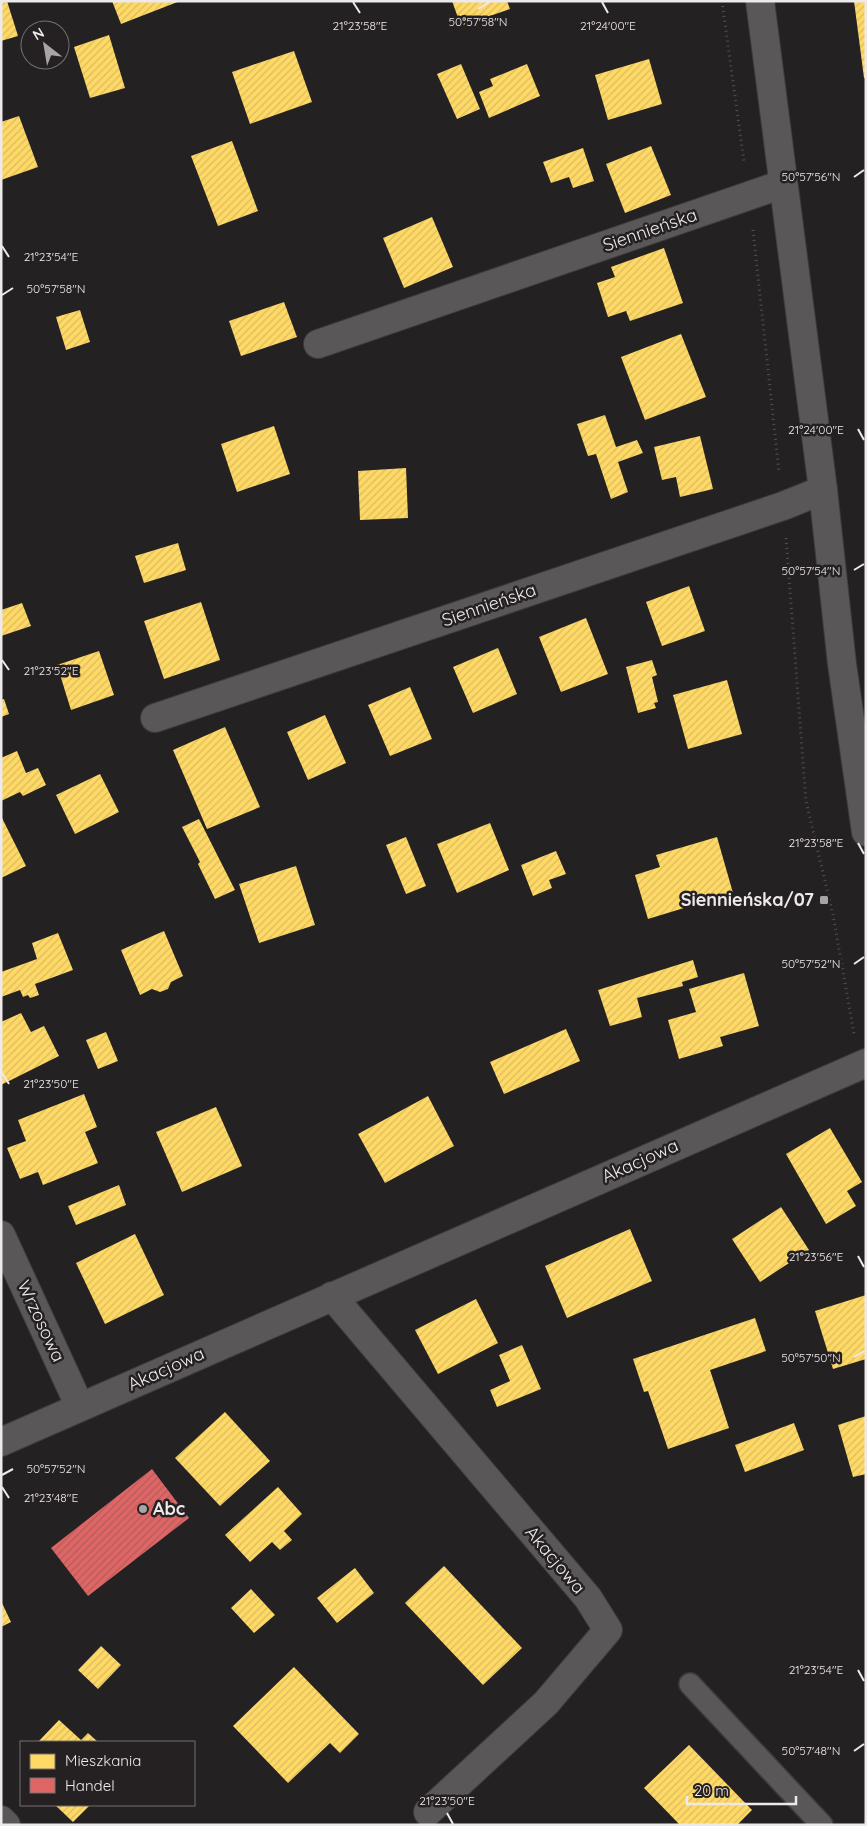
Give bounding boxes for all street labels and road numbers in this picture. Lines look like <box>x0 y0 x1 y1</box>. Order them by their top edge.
street label: Siennieńska <box>600 203 700 256</box>
street label: Siennieńska <box>439 578 539 631</box>
street label: Akacjowa <box>598 1133 682 1188</box>
street label: Wrzosowa <box>13 1276 70 1365</box>
street label: Akacjowa <box>124 1341 208 1396</box>
street label: Akacjowa <box>520 1521 590 1598</box>

